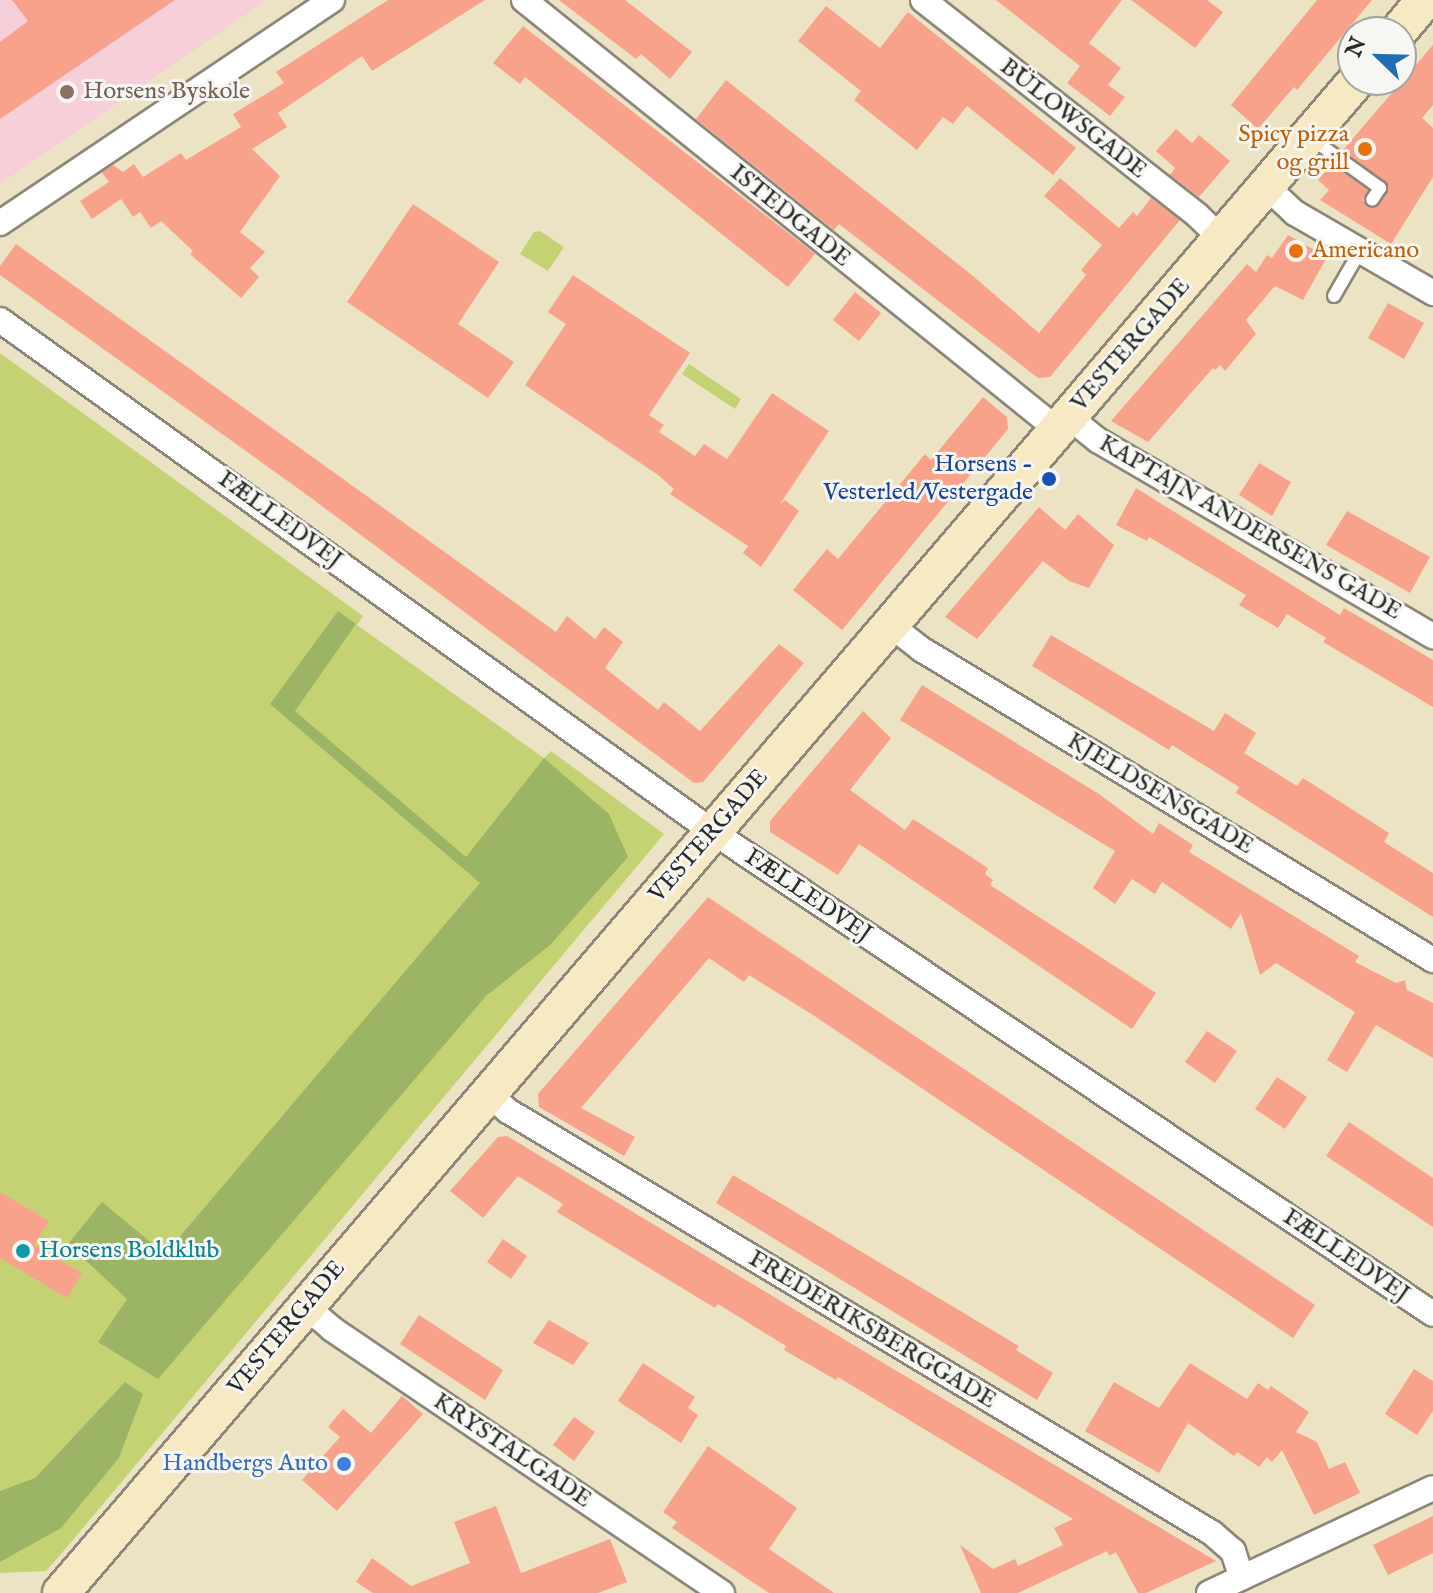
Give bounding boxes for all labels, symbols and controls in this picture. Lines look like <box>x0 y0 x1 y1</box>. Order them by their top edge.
north arrow <box>1337 16 1417 96</box>
text: N <box>1340 33 1373 62</box>
street label: BÜLOWSGADE <box>994 53 1152 185</box>
place label: Horsens Byskole <box>83 78 250 106</box>
marker: Horsens Byskole <box>58 83 76 101</box>
place label: Spicy pizza og grill <box>1238 121 1349 177</box>
marker: Spicy pizza og grill <box>1356 140 1374 158</box>
street label: ISTEDGADE <box>724 159 856 273</box>
place label: Americano <box>1312 237 1419 265</box>
marker: Americano <box>1287 242 1305 260</box>
street label: VESTERGADE <box>1065 272 1197 418</box>
street label: KAPTAJN ANDERSENS GADE <box>1094 429 1406 627</box>
place label: Horsens - Vesterled/Vestergade <box>823 451 1033 507</box>
street label: FÆLLEDVEJ <box>212 465 348 575</box>
marker: Horsens - Vesterled/Vestergade <box>1040 470 1058 488</box>
street label: KJELDSENSGADE <box>1062 727 1258 861</box>
street label: VESTERGADE <box>643 763 775 909</box>
street label: FÆLLEDVEJ <box>739 843 877 949</box>
street label: FÆLLEDVEJ <box>1277 1203 1415 1309</box>
place label: Horsens Boldklub <box>39 1237 219 1265</box>
marker: Horsens Boldklub <box>14 1242 32 1260</box>
street label: FREDERIKSBERGGADE <box>743 1245 1001 1415</box>
street label: VESTERGADE <box>222 1255 352 1401</box>
street label: KRYSTALGADE <box>427 1387 597 1515</box>
place label: Handbergs Auto <box>162 1450 328 1478</box>
marker: Handbergs Auto <box>335 1455 353 1473</box>

